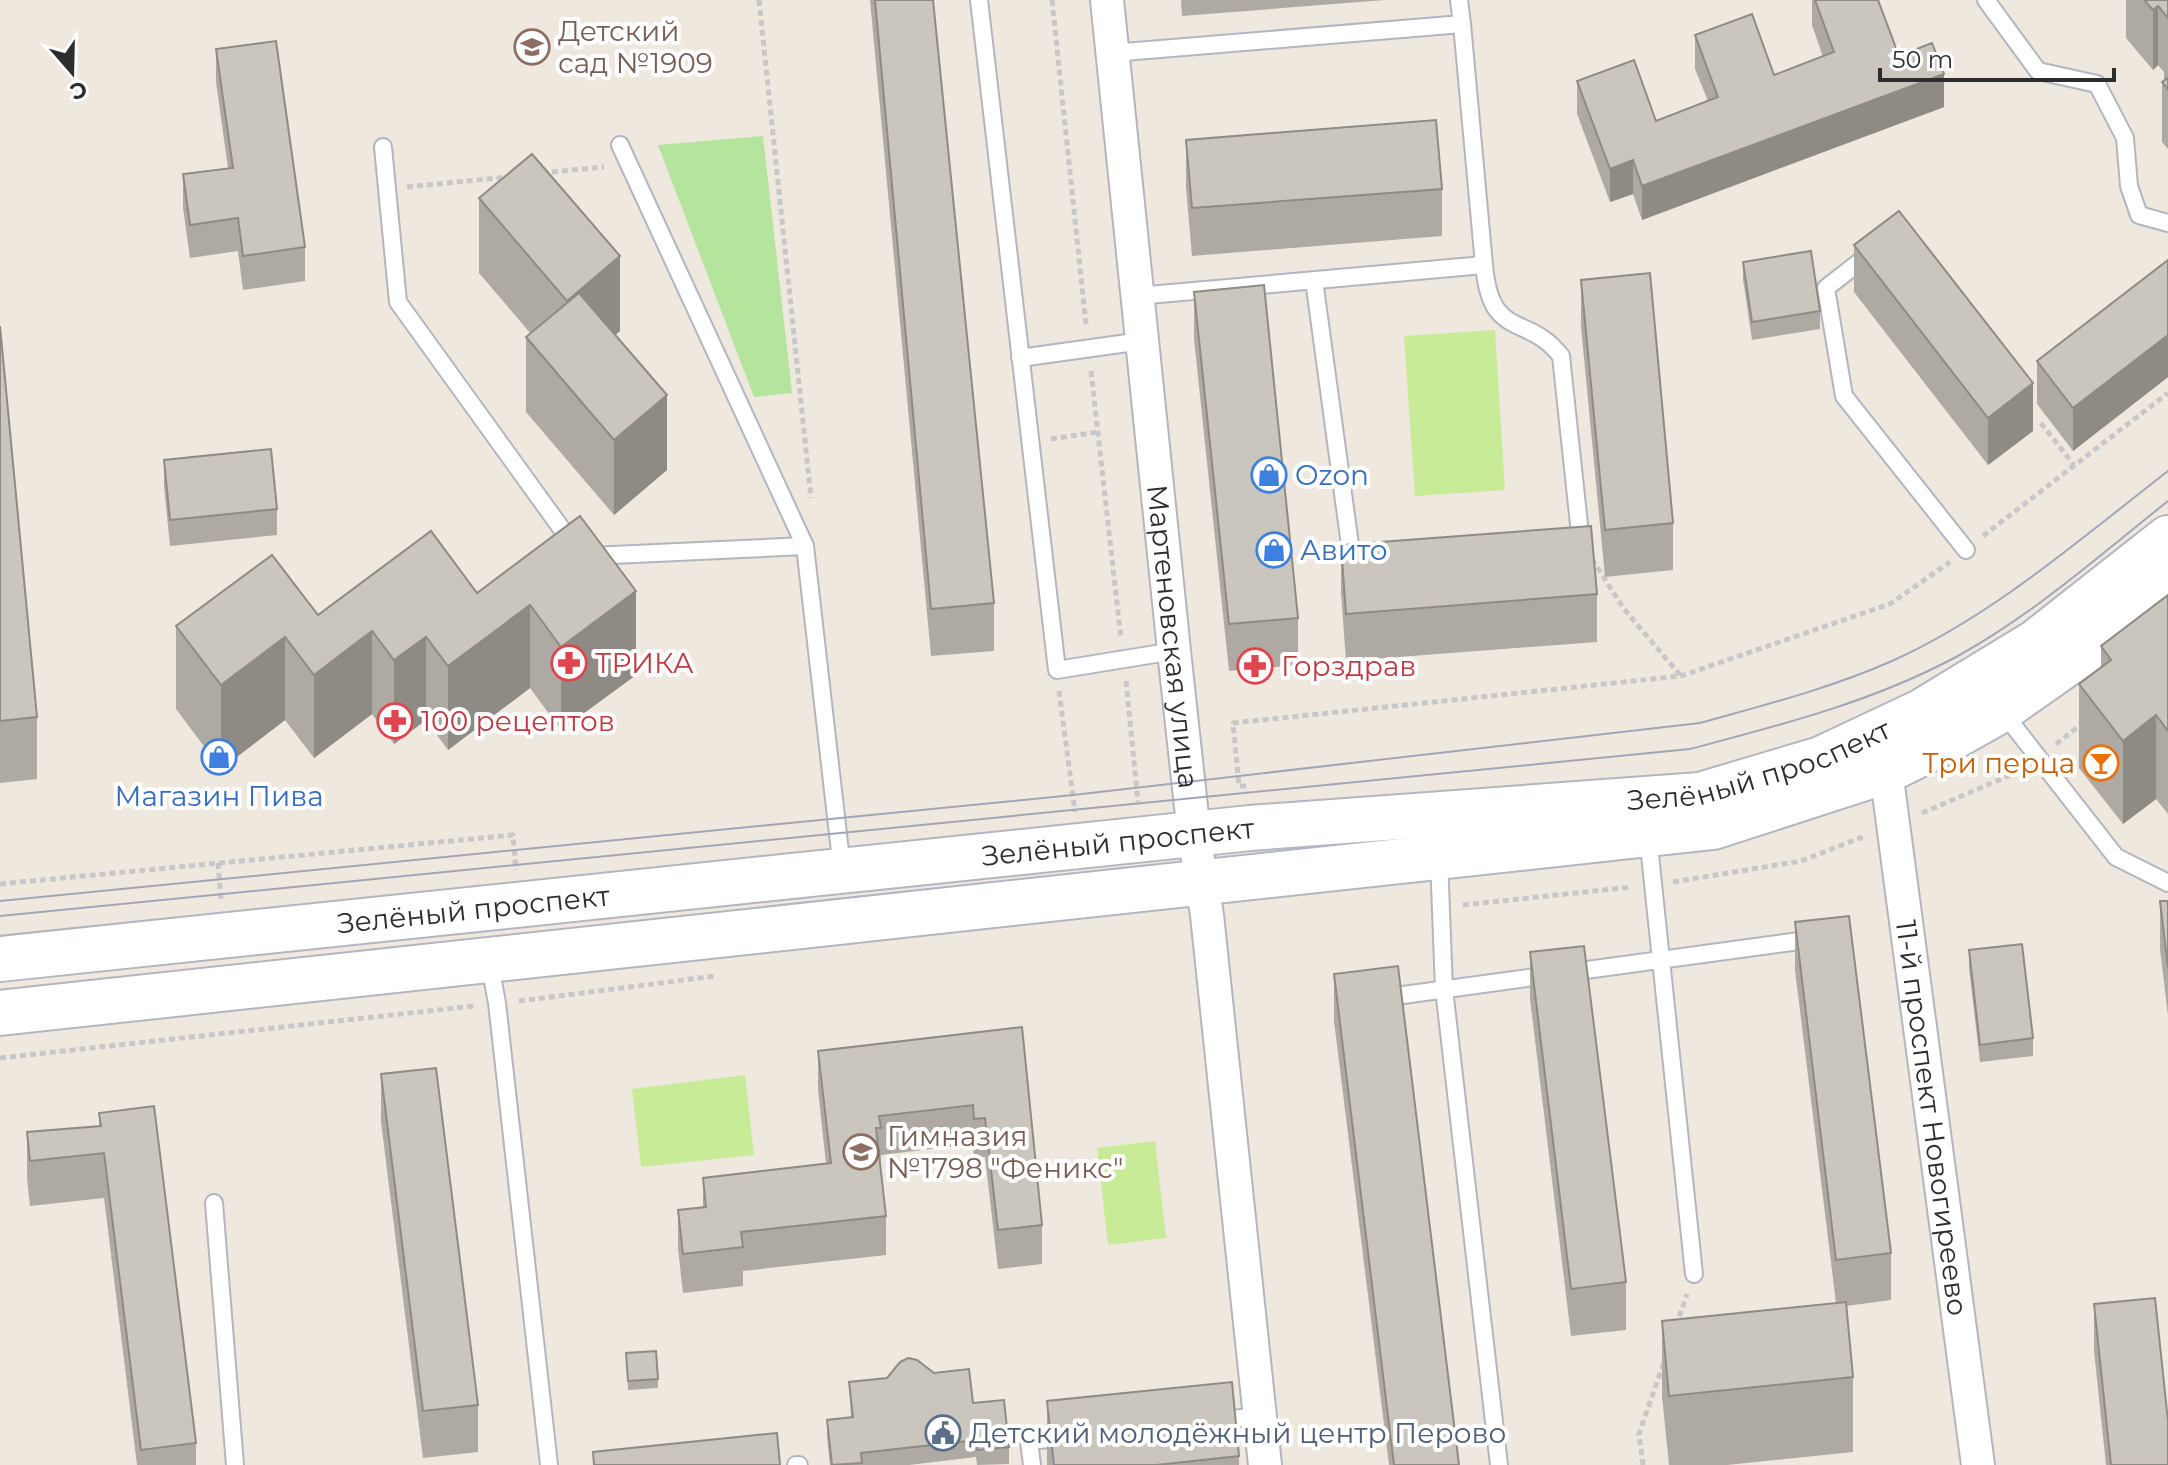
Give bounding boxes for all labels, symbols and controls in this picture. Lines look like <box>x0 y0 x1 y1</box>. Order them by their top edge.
place label: Детский сад №1909 <box>558 14 713 80</box>
school or university icon: Детский сад №1909 <box>513 28 551 66</box>
north arrow <box>32 32 112 112</box>
scale bar <box>1880 32 2114 82</box>
text: 50 m <box>1892 45 1953 74</box>
text: С <box>67 75 91 106</box>
shop icon: Ozon <box>1250 456 1288 494</box>
place label: Ozon <box>1295 458 1369 492</box>
street label: Мартеновская улица <box>1140 483 1206 790</box>
shop icon: Авито <box>1255 531 1293 569</box>
place label: Авито <box>1300 533 1388 567</box>
pharmacy icon: ТРИКА <box>550 644 588 682</box>
place label: ТРИКА <box>595 646 694 680</box>
pharmacy icon: Горздрав <box>1236 647 1274 685</box>
place label: Горздрав <box>1281 649 1416 683</box>
pharmacy icon: 100 рецептов <box>376 702 414 740</box>
place label: 100 рецептов <box>421 704 615 738</box>
street label: Зелёный проспект <box>1626 712 1897 817</box>
shop icon: Магазин Пива <box>200 738 238 776</box>
bar icon: Три перца <box>2082 744 2120 782</box>
place label: Три перца <box>1922 746 2075 780</box>
place label: Магазин Пива <box>114 779 324 813</box>
street label: Зелёный проспект <box>980 811 1257 873</box>
street label: Зелёный проспект <box>335 878 612 941</box>
street label: 11-й проспект Новогиреево <box>1889 918 1975 1318</box>
place label: Гимназия №1798 "Феникс" <box>887 1119 1123 1185</box>
school or university icon: Гимназия №1798 "Феникс" <box>842 1133 880 1171</box>
public building icon: Детский молодёжный центр Перово <box>924 1414 962 1452</box>
place label: Детский молодёжный центр Перово <box>969 1416 1506 1450</box>

